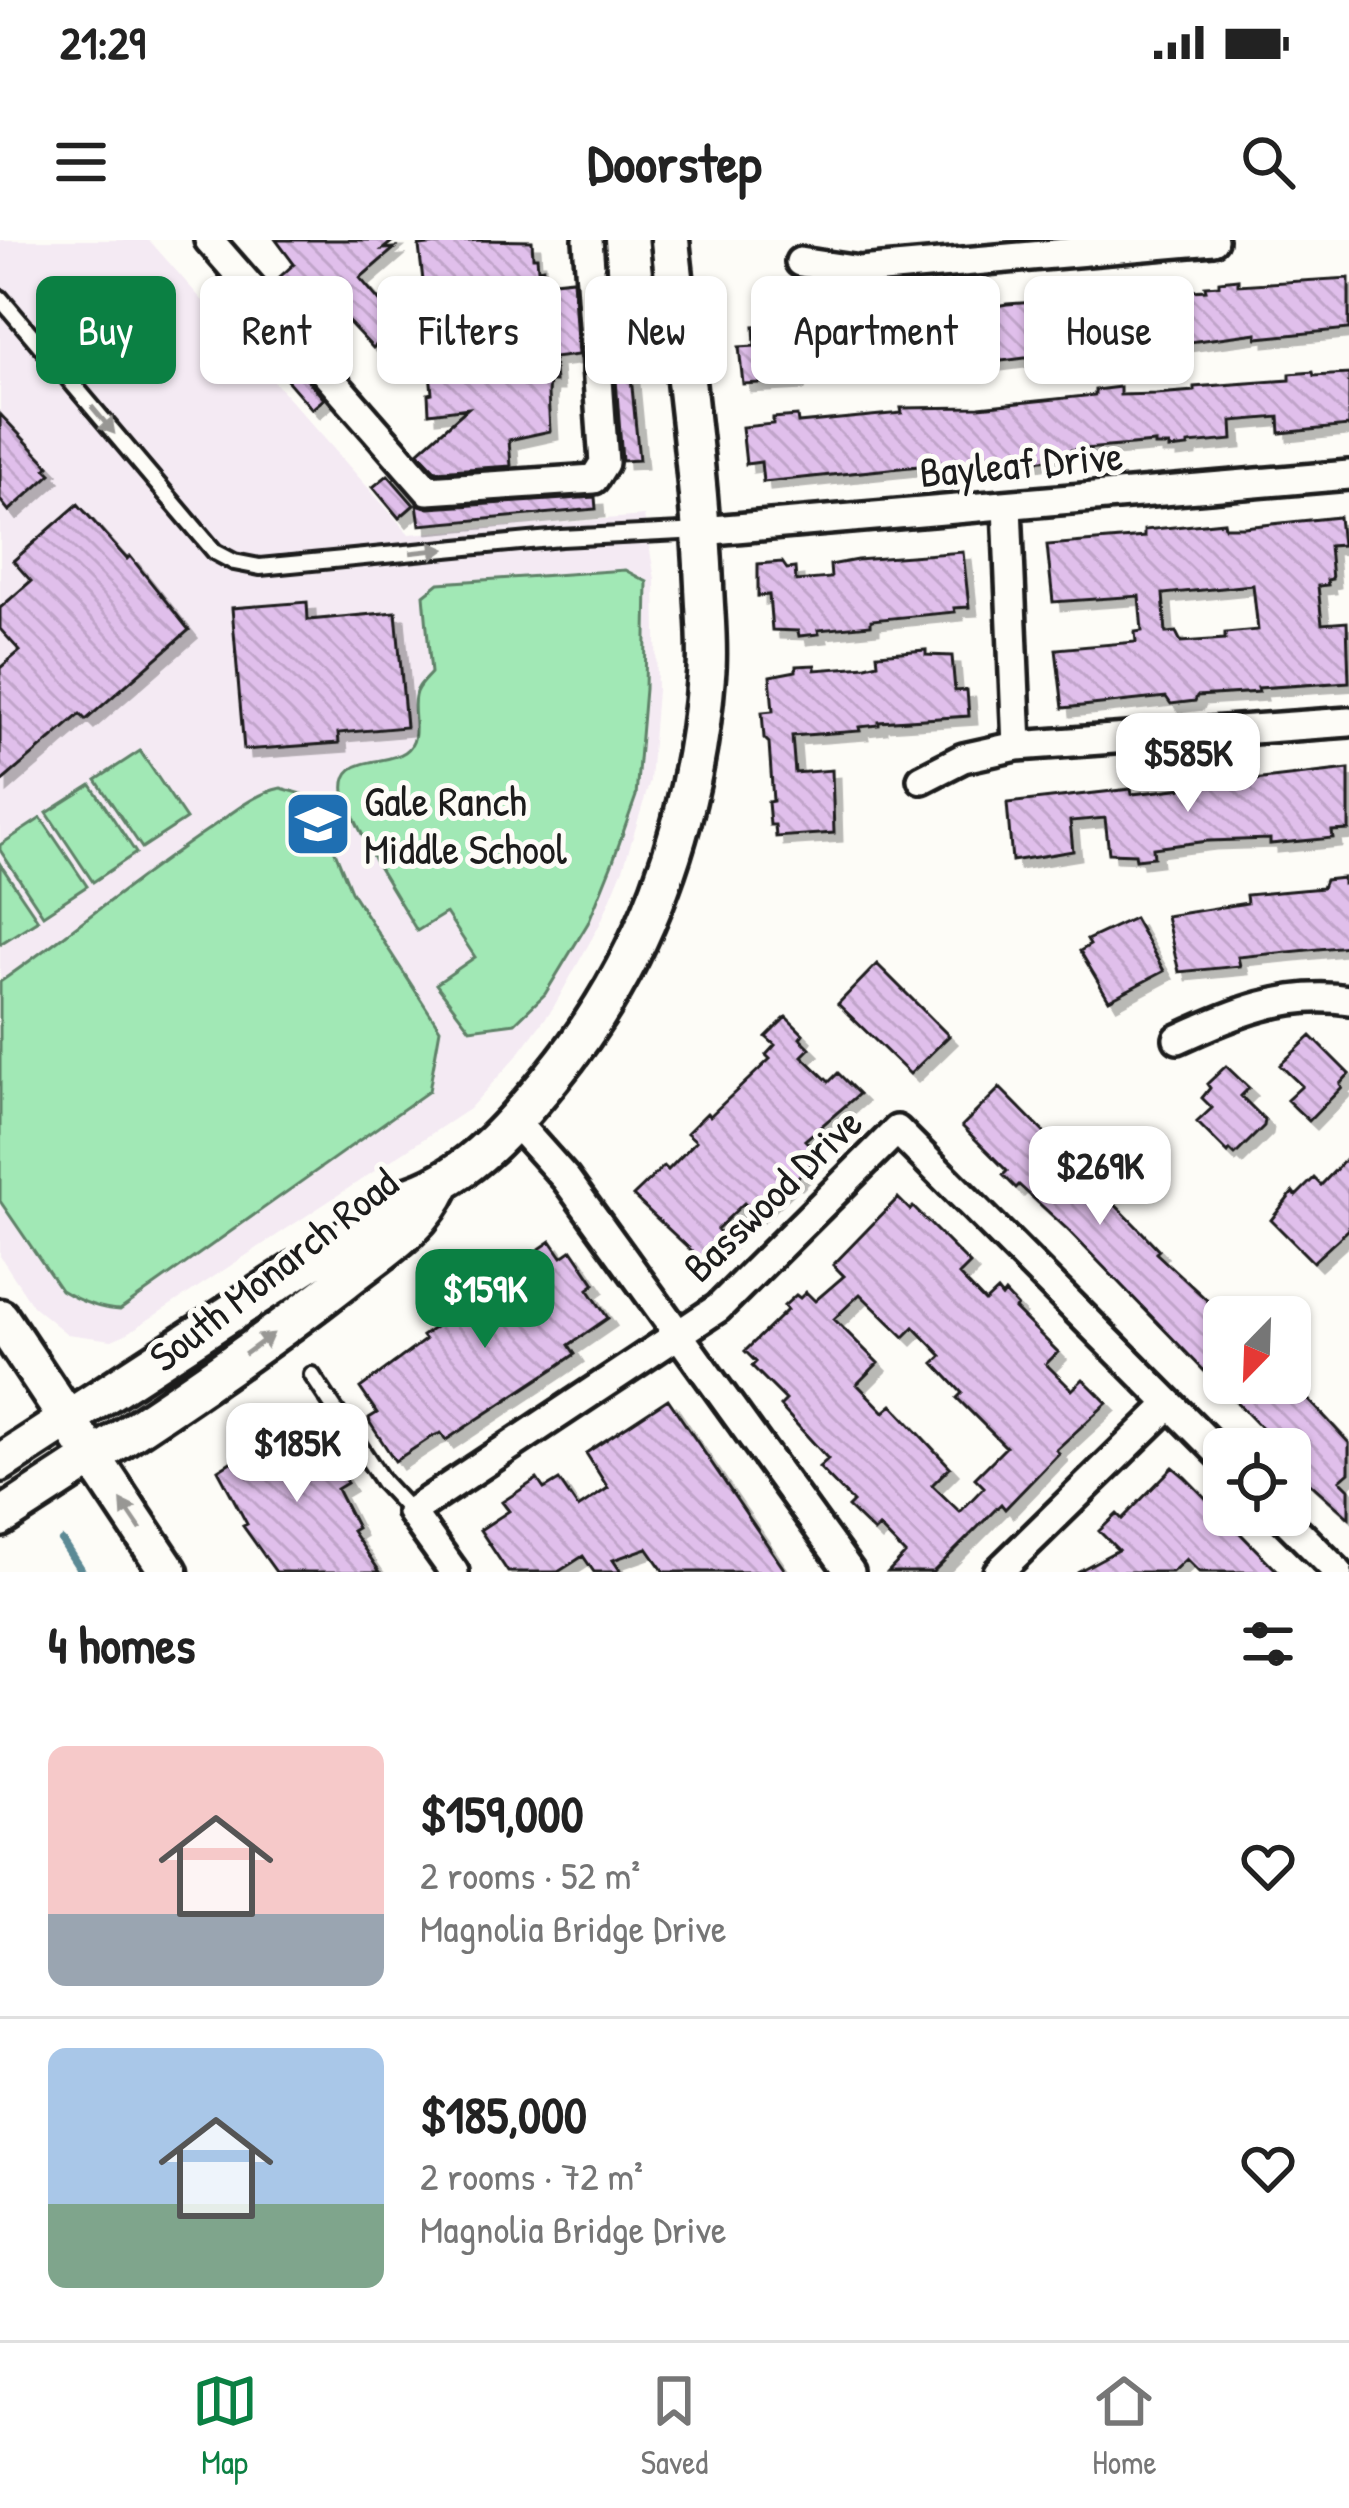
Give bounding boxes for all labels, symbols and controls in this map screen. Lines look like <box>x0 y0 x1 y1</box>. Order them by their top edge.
text: 21:29 <box>60 12 145 73</box>
text: Doorstep <box>588 126 761 199</box>
icon: menu <box>48 129 114 195</box>
icon: search <box>1235 129 1301 195</box>
chip: Buy <box>36 276 176 384</box>
chip: Rent <box>200 276 353 384</box>
chip: Filters <box>377 276 561 384</box>
chip: New <box>585 276 727 384</box>
chip: Apartment <box>751 276 1000 384</box>
chip: House <box>1024 276 1194 384</box>
one-way arrow <box>89 405 115 435</box>
street label: Bayleaf Drive <box>917 426 1125 500</box>
one-way arrow <box>410 541 447 560</box>
pin: $585K <box>1104 713 1272 815</box>
text: $585K <box>1143 725 1233 778</box>
place label: Gale Ranch Middle School <box>364 772 568 877</box>
school or university icon: Gale Ranch Middle School <box>283 789 353 859</box>
street label: Basswood Drive <box>670 1094 874 1294</box>
pin: $269K <box>1016 1126 1184 1228</box>
text: $269K <box>1056 1138 1144 1191</box>
street label: South Monarch Road <box>137 1154 409 1384</box>
pin: $159K <box>401 1249 569 1351</box>
text: $159K <box>442 1261 528 1314</box>
north arrow <box>1203 1296 1311 1404</box>
map controls <box>1203 1296 1311 1536</box>
one-way arrow <box>243 1333 275 1356</box>
pin: $185K <box>213 1403 381 1505</box>
text: $185K <box>253 1415 341 1468</box>
button: locate <box>1203 1428 1311 1536</box>
one-way arrow <box>121 1498 143 1531</box>
text: 4 homes <box>48 1610 195 1679</box>
icon: filters <box>1235 1611 1301 1677</box>
text: $159,000 <box>420 1779 584 1848</box>
icon: home <box>144 1794 288 1938</box>
icon: heart <box>1235 1833 1301 1899</box>
text: 2 rooms · 52 m² <box>420 1848 640 1901</box>
text: Magnolia Bridge Drive <box>420 1901 727 1954</box>
text: $185,000 <box>420 2080 587 2149</box>
icon: home <box>144 2096 288 2240</box>
icon: heart <box>1235 2135 1301 2201</box>
text: 2 rooms · 72 m² <box>420 2149 643 2202</box>
text: Magnolia Bridge Drive <box>420 2202 727 2255</box>
tab: Map <box>192 2368 258 2484</box>
tab: Saved <box>641 2368 708 2484</box>
tab: Home <box>1091 2368 1157 2484</box>

